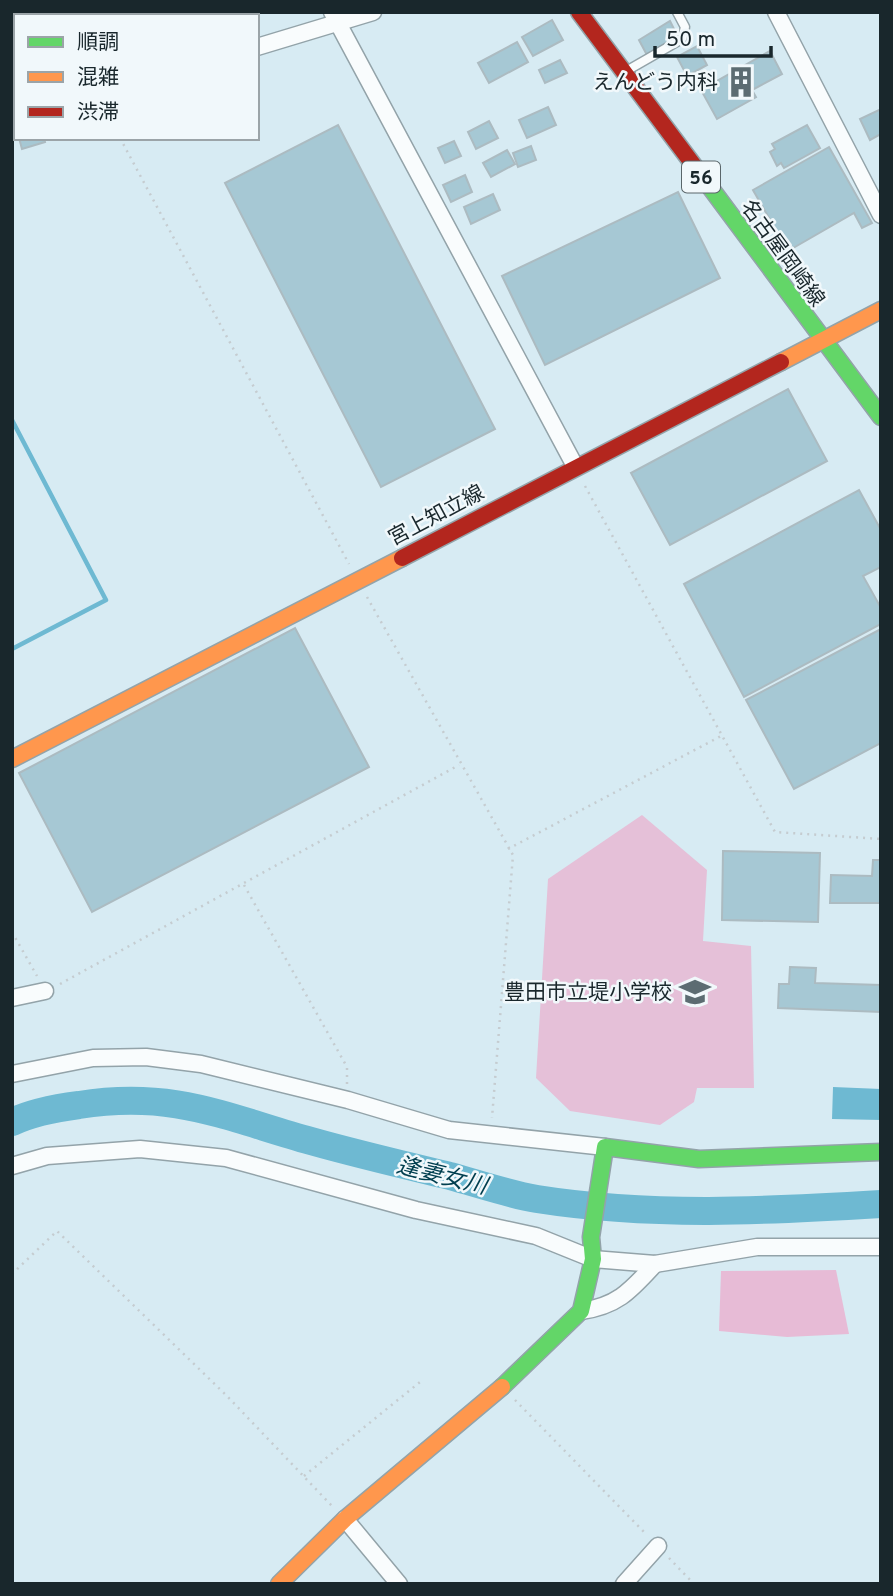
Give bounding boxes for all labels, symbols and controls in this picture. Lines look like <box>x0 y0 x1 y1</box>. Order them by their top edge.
legend <box>14 14 259 140</box>
scale bar <box>655 14 770 58</box>
text: 50 m <box>666 27 715 54</box>
text: 順調 <box>77 30 119 57</box>
text: 混雑 <box>77 65 119 92</box>
building icon: えんどう内科 <box>724 65 758 99</box>
place label: えんどう内科 <box>593 70 718 97</box>
text: 渋滞 <box>77 100 119 127</box>
road number: 56 <box>682 162 720 192</box>
street label: 名古屋岡崎線 <box>734 195 830 313</box>
street label: 宮上知立線 <box>384 480 489 553</box>
school or university icon: 豊田市立堤小学校 <box>678 975 712 1009</box>
place label: 豊田市立堤小学校 <box>504 980 672 1007</box>
water label: 逢妻女川 <box>393 1152 492 1203</box>

